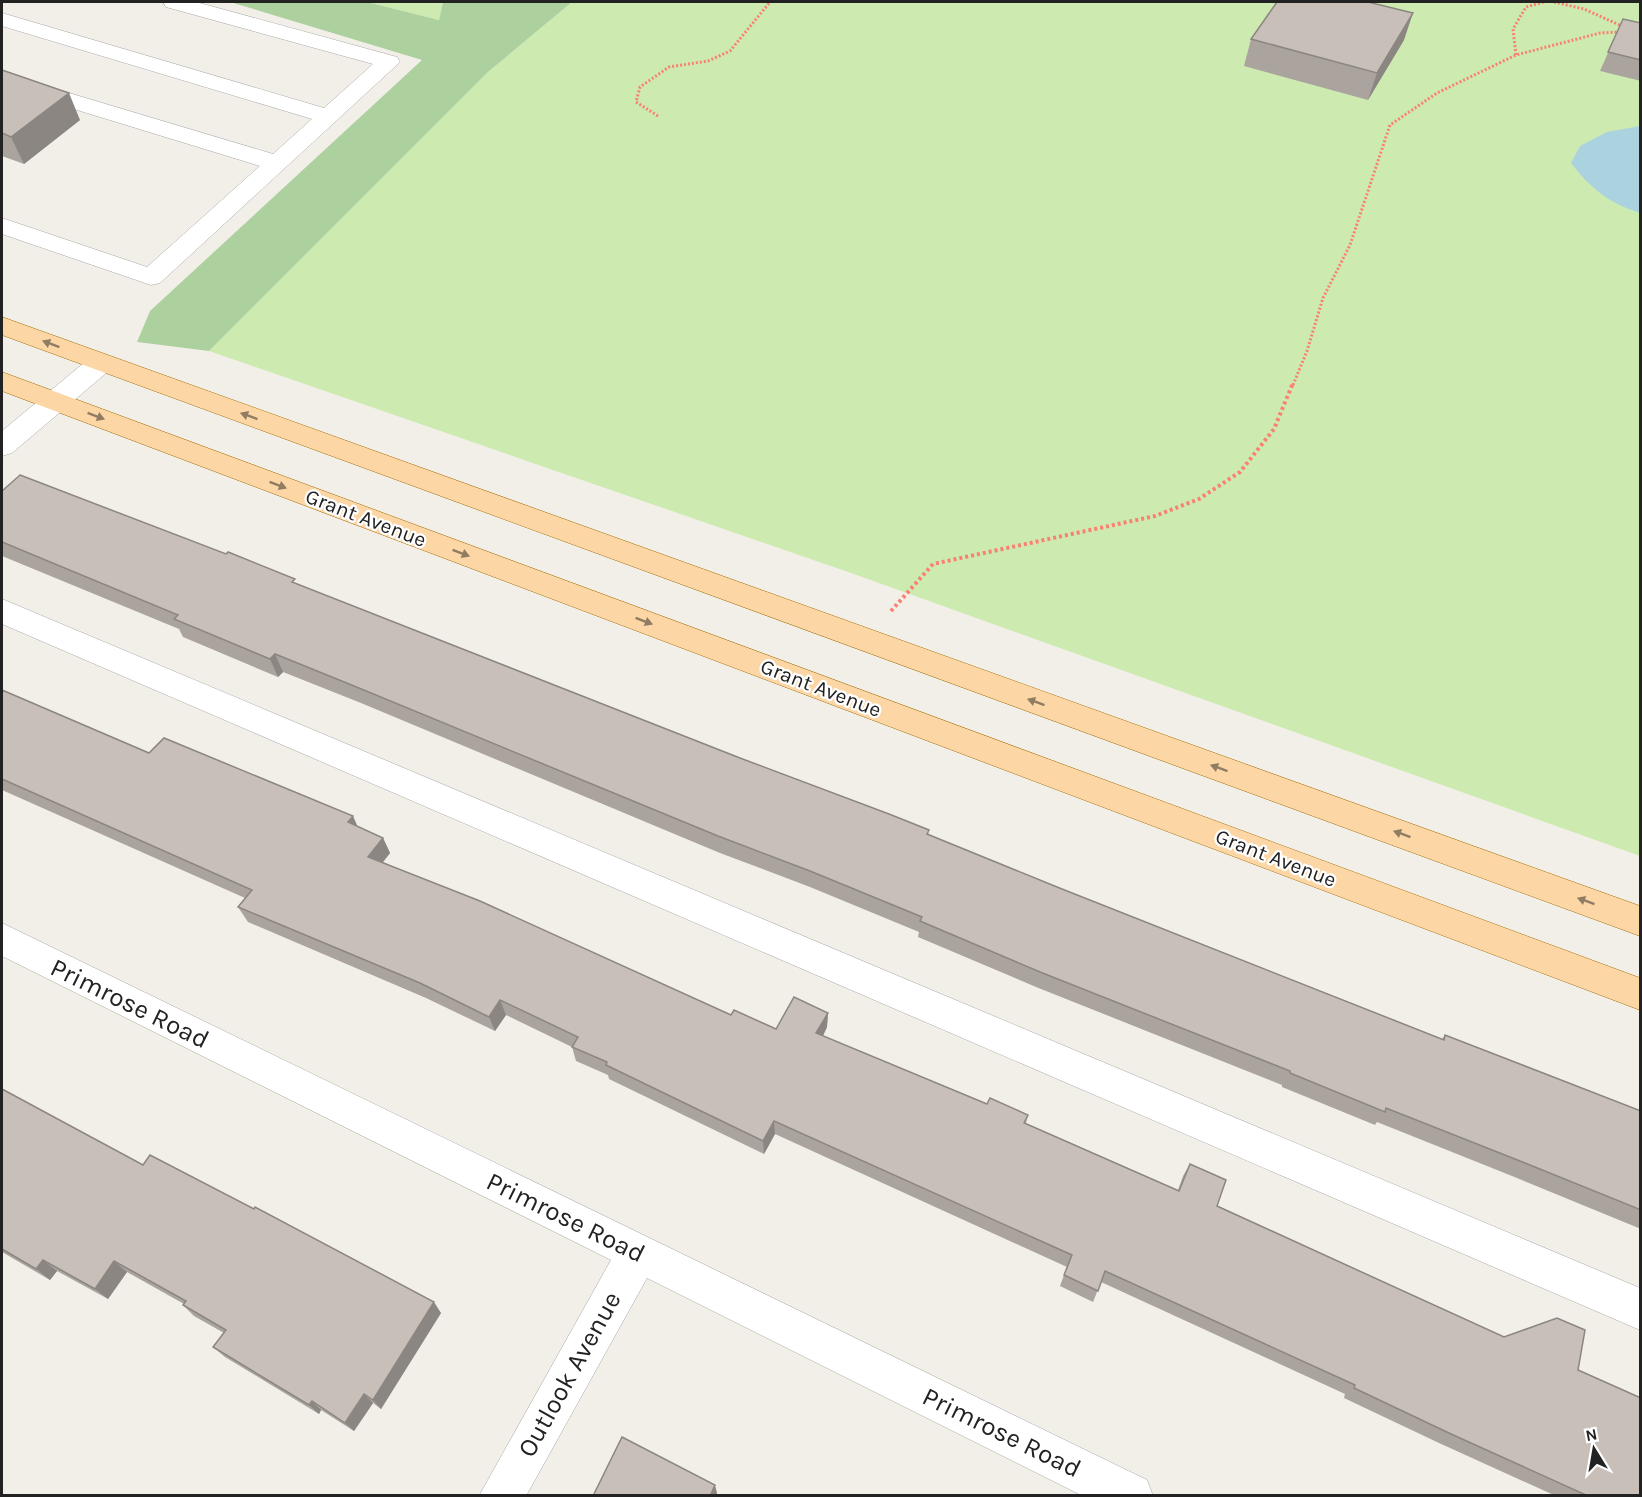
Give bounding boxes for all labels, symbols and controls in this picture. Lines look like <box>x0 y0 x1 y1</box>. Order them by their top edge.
one-way arrow <box>42 339 60 349</box>
one-way arrow <box>240 411 258 421</box>
one-way arrow <box>87 412 105 422</box>
one-way arrow <box>269 480 287 490</box>
street label: Grant Avenue <box>302 484 430 552</box>
one-way arrow <box>452 549 470 558</box>
one-way arrow <box>635 617 653 627</box>
street label: Grant Avenue <box>757 654 885 722</box>
one-way arrow <box>1026 696 1044 706</box>
one-way arrow <box>1210 763 1228 772</box>
street label: Grant Avenue <box>1212 824 1340 892</box>
one-way arrow <box>1393 829 1411 839</box>
one-way arrow <box>1576 896 1594 906</box>
street label: Primrose Road <box>45 952 214 1055</box>
street label: Primrose Road <box>481 1166 650 1269</box>
street label: Outlook Avenue <box>511 1286 628 1462</box>
street label: Primrose Road <box>917 1381 1086 1484</box>
north arrow <box>1564 1419 1624 1479</box>
text: N <box>1584 1424 1599 1445</box>

